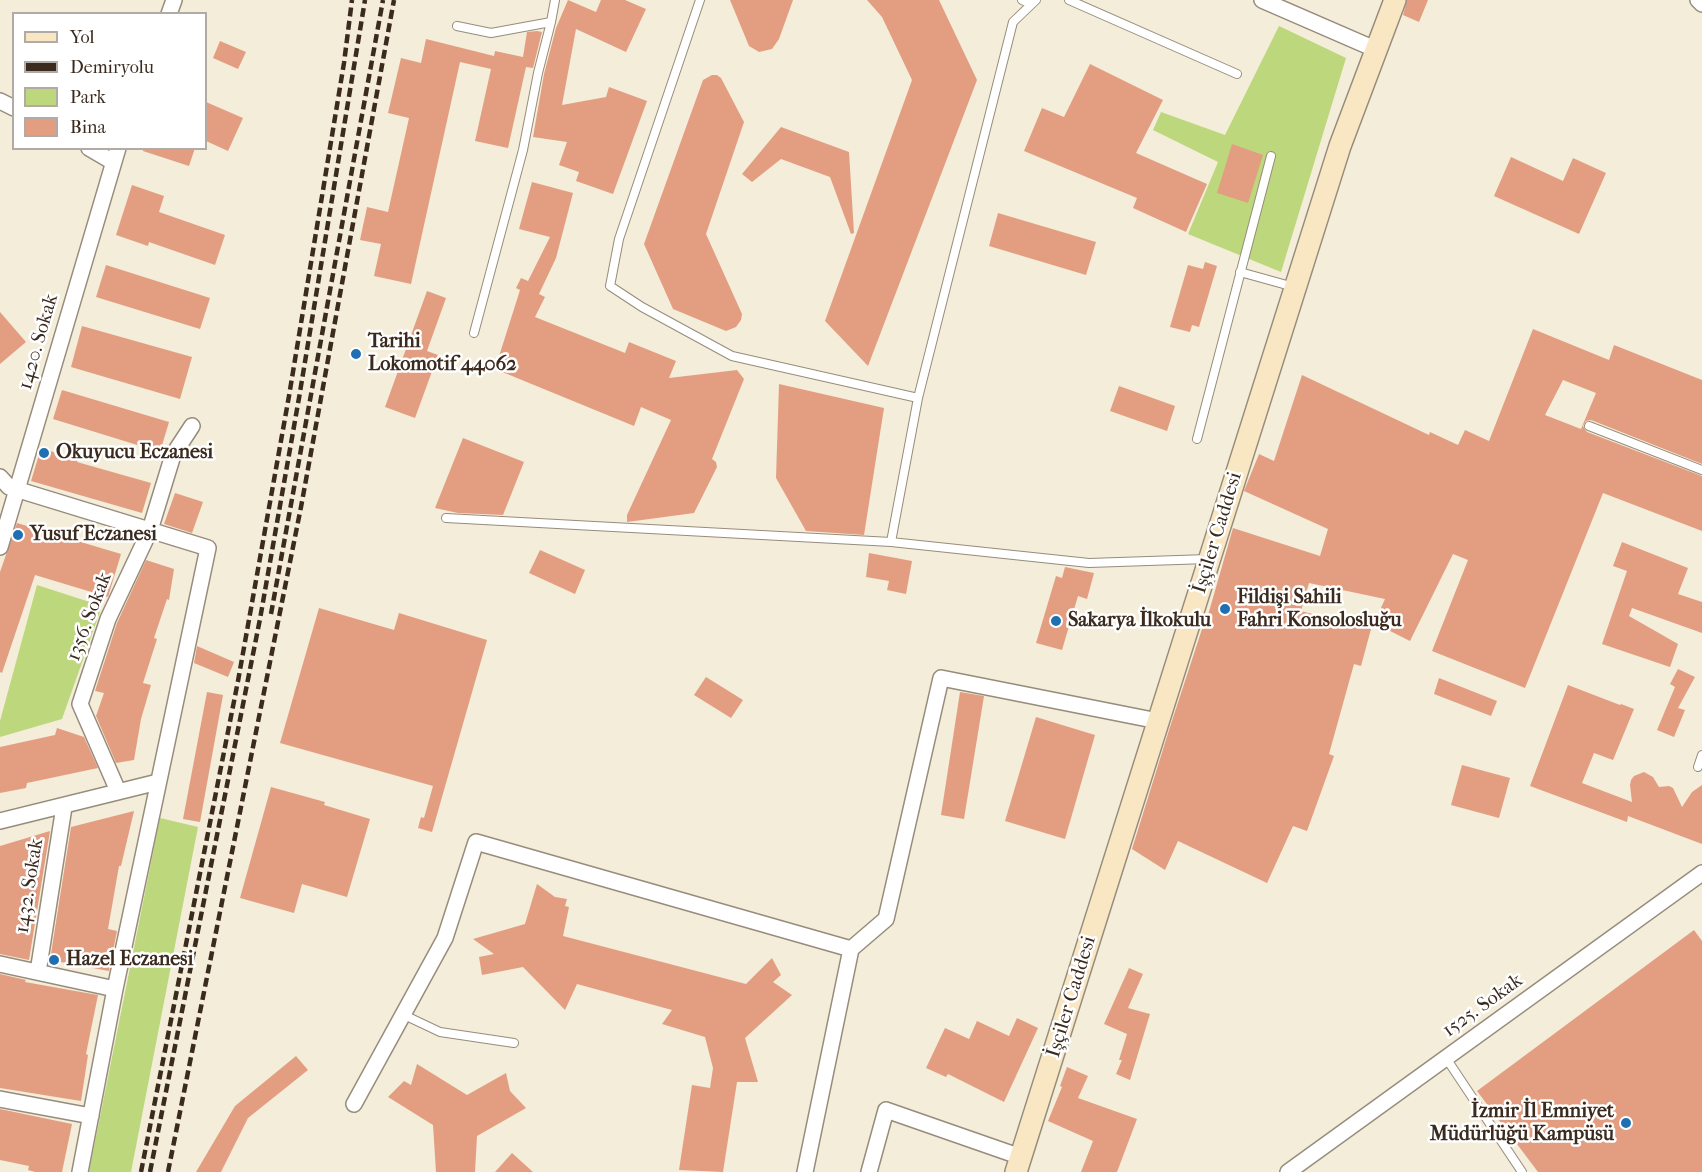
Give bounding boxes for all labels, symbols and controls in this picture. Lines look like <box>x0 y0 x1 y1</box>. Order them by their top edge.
legend <box>12 12 207 150</box>
text: Yol <box>70 27 95 48</box>
text: Demiryolu <box>70 57 154 78</box>
text: Park <box>70 87 106 108</box>
text: Bina <box>70 117 106 138</box>
street label: 1420. Sokak <box>14 291 64 393</box>
place label: Tarihi Lokomotif 44062 <box>368 330 517 377</box>
marker: Tarihi Lokomotif 44062 <box>349 347 363 361</box>
place label: Okuyucu Eczanesi <box>56 441 213 465</box>
marker: Okuyucu Eczanesi <box>37 446 51 460</box>
street label: İşçiler Caddesi <box>1188 469 1248 597</box>
place label: Yusuf Eczanesi <box>30 523 157 547</box>
marker: Yusuf Eczanesi <box>11 528 25 542</box>
street label: 1356. Sokak <box>62 569 118 665</box>
place label: Fildişi Sahili Fahri Konsolosluğu <box>1237 586 1402 633</box>
marker: Fildişi Sahili Fahri Konsolosluğu <box>1218 602 1232 616</box>
place label: Sakarya İlkokulu <box>1068 609 1211 633</box>
marker: Sakarya İlkokulu <box>1049 614 1063 628</box>
street label: 1432. Sokak <box>11 837 49 935</box>
street label: İşçiler Caddesi <box>1042 933 1102 1061</box>
place label: Hazel Eczanesi <box>66 948 193 972</box>
marker: Hazel Eczanesi <box>47 953 61 967</box>
street label: 1525. Sokak <box>1438 969 1528 1043</box>
place label: İzmir İl Emniyet Müdürlüğü Kampüsü <box>1430 1100 1614 1147</box>
marker: İzmir İl Emniyet Müdürlüğü Kampüsü <box>1619 1116 1633 1130</box>

